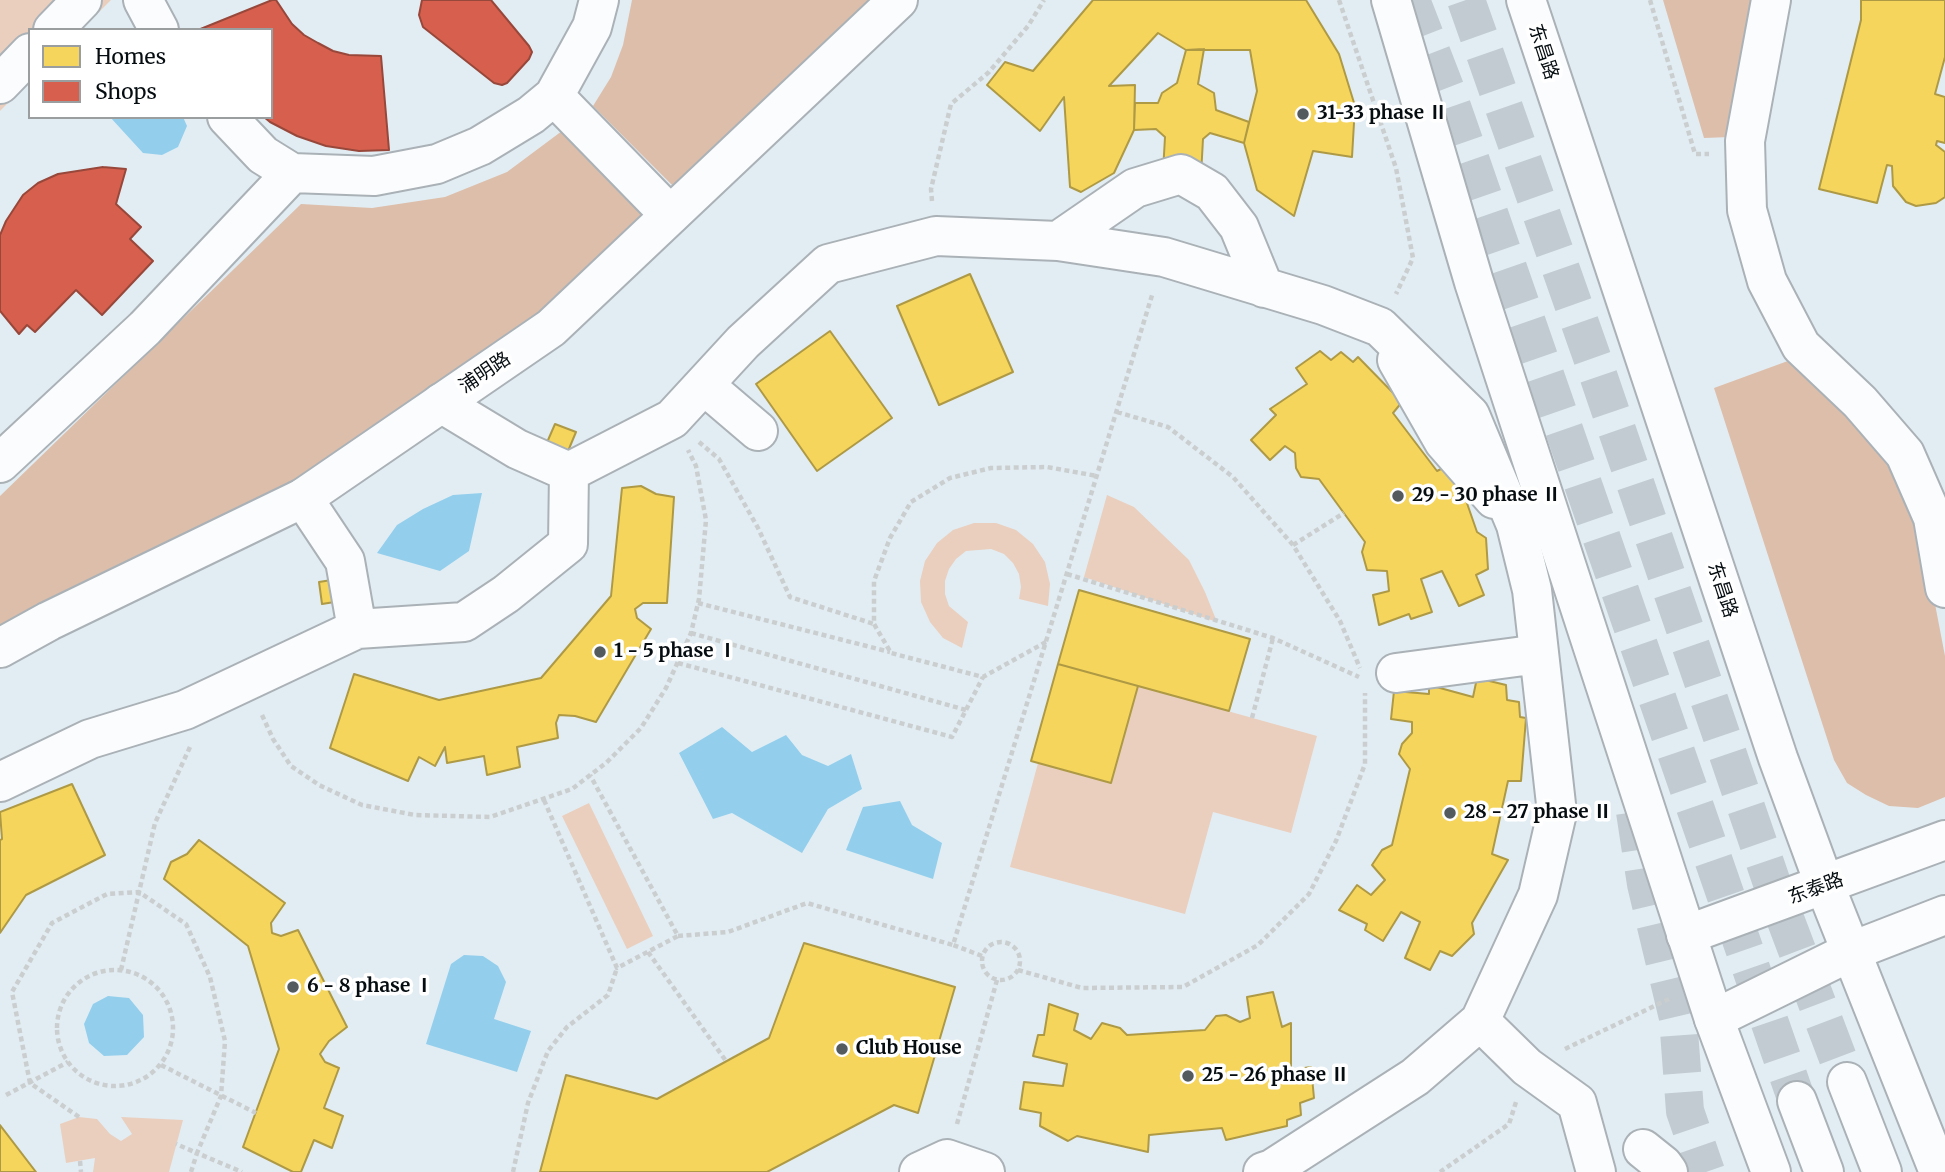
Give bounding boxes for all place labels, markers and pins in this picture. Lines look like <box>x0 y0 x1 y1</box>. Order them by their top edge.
place label: 31-33 phase Ⅱ <box>1317 103 1447 125</box>
marker: 31-33 phase Ⅱ <box>1295 106 1311 122</box>
place label: 29 - 30 phase Ⅱ <box>1412 485 1561 507</box>
marker: 29 - 30 phase Ⅱ <box>1390 488 1406 504</box>
place label: 1 - 5 phase Ⅰ <box>614 641 737 663</box>
marker: 1 - 5 phase Ⅰ <box>592 644 608 660</box>
place label: 28 - 27 phase Ⅱ <box>1464 802 1612 824</box>
marker: 28 - 27 phase Ⅱ <box>1442 805 1458 821</box>
place label: 6 - 8 phase Ⅰ <box>307 976 434 998</box>
marker: 6 - 8 phase Ⅰ <box>285 979 301 995</box>
place label: Club House <box>856 1038 962 1060</box>
marker: Club House <box>834 1041 850 1057</box>
place label: 25 - 26 phase Ⅱ <box>1202 1065 1350 1087</box>
marker: 25 - 26 phase Ⅱ <box>1180 1068 1196 1084</box>

